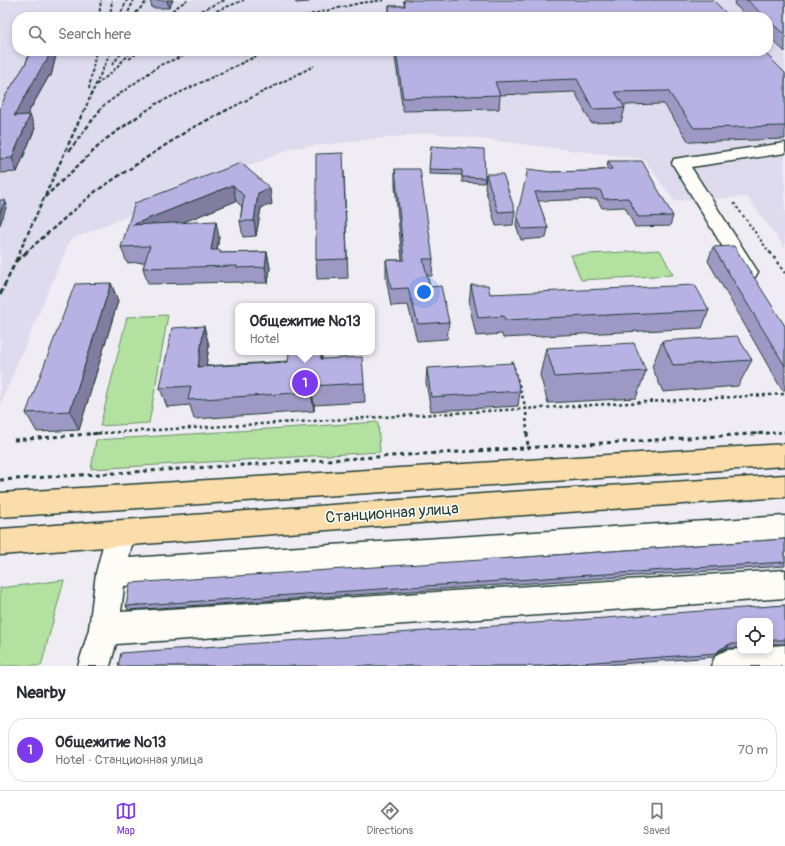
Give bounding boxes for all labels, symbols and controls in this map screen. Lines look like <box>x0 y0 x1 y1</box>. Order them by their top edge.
search box <box>12 12 773 56</box>
icon: search <box>26 23 48 45</box>
text: Search here <box>58 25 131 44</box>
your location <box>414 282 434 302</box>
popup <box>235 303 375 355</box>
text: Общежитие №13 <box>249 312 361 331</box>
text: Hotel <box>249 331 279 347</box>
pin: 1 <box>292 368 318 398</box>
street label: Станционная улица <box>325 498 459 528</box>
map controls <box>737 618 773 654</box>
button: locate <box>737 618 773 654</box>
text: Nearby <box>16 682 65 703</box>
text: Общежитие №13 <box>55 733 166 752</box>
text: 1 <box>27 742 33 758</box>
text: 70 m <box>738 742 768 758</box>
text: Hotel · Станционная улица <box>55 752 203 768</box>
tab: Map <box>115 800 137 837</box>
tab: Directions <box>367 800 413 837</box>
tab: Saved <box>643 800 670 837</box>

